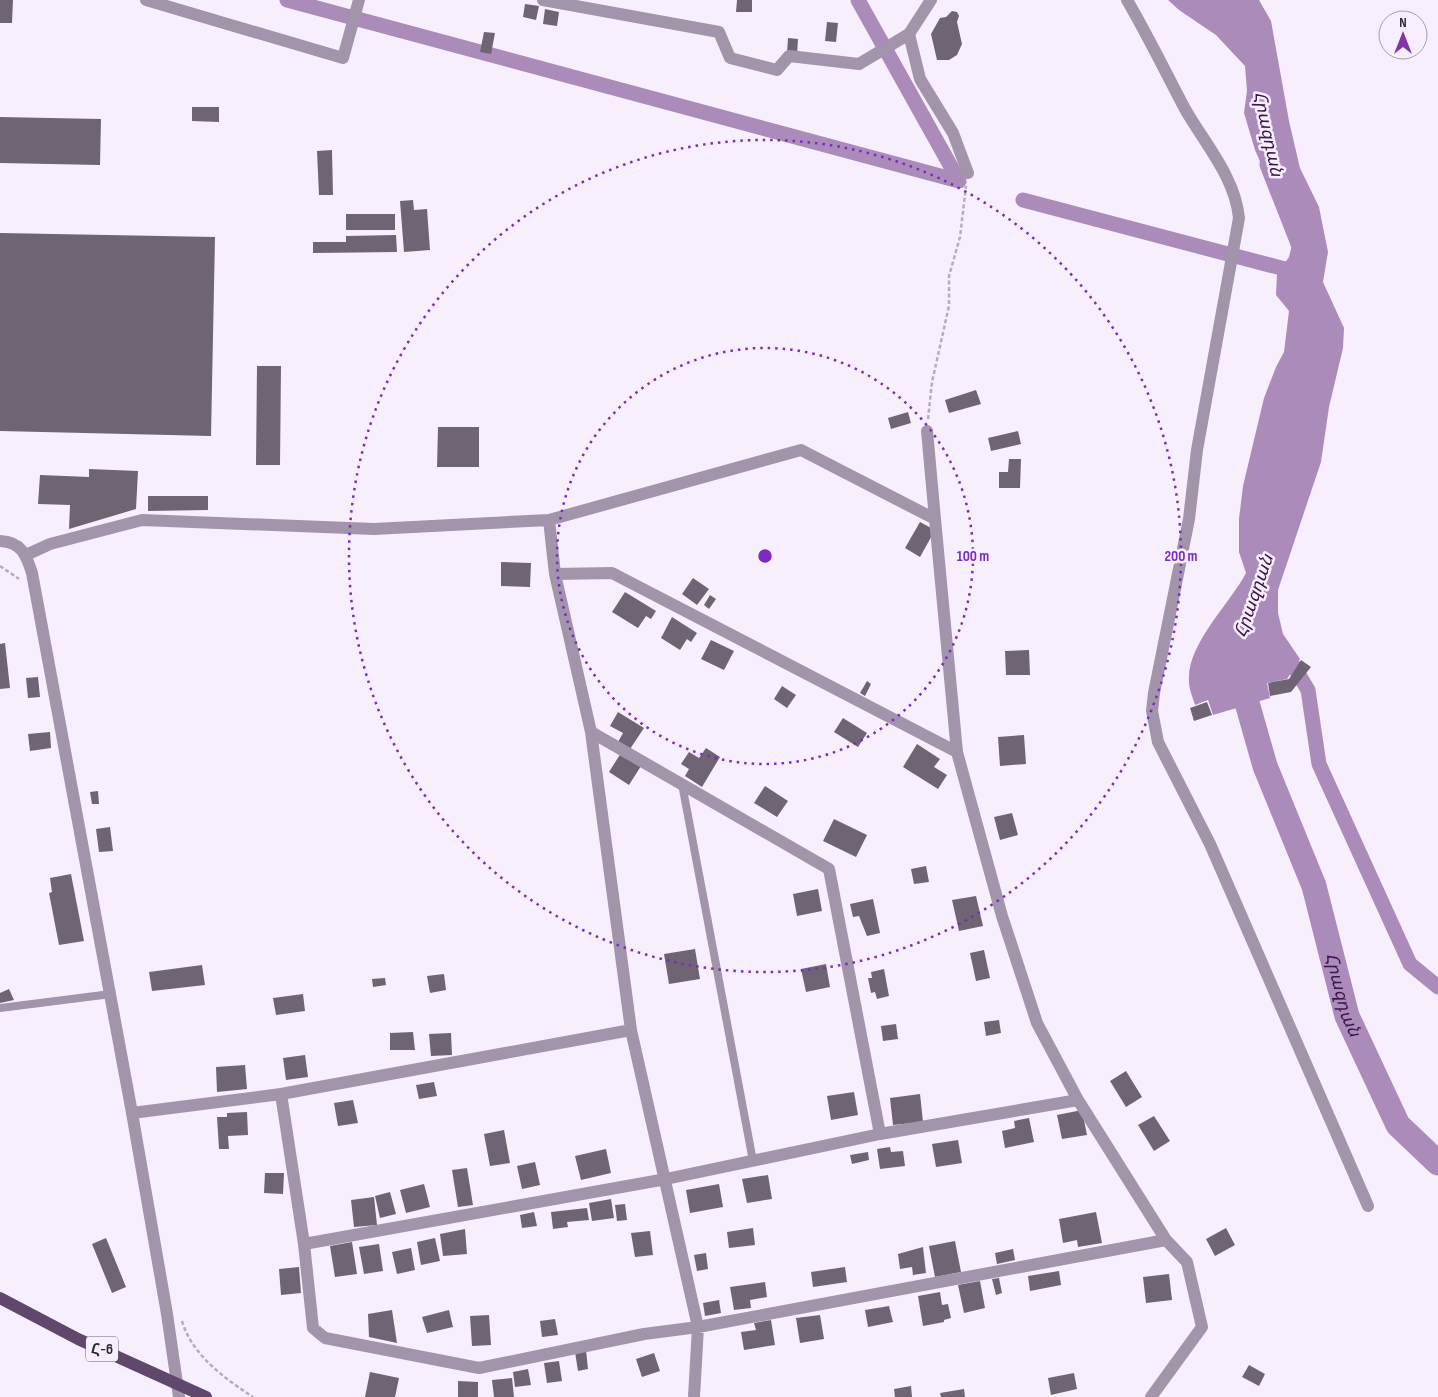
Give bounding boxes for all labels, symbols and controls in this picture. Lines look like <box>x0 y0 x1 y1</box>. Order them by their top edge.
north arrow <box>1378 10 1428 60</box>
text: N <box>1399 14 1407 31</box>
water label: Հրազդան <box>1249 90 1287 180</box>
centre of rings <box>756 547 774 565</box>
text: 100 m <box>957 547 989 566</box>
text: 200 m <box>1164 547 1198 566</box>
water label: Հրազդան <box>1230 551 1278 640</box>
water label: Հրազդան <box>1321 951 1366 1041</box>
road number: Հ-6 <box>86 1336 118 1362</box>

